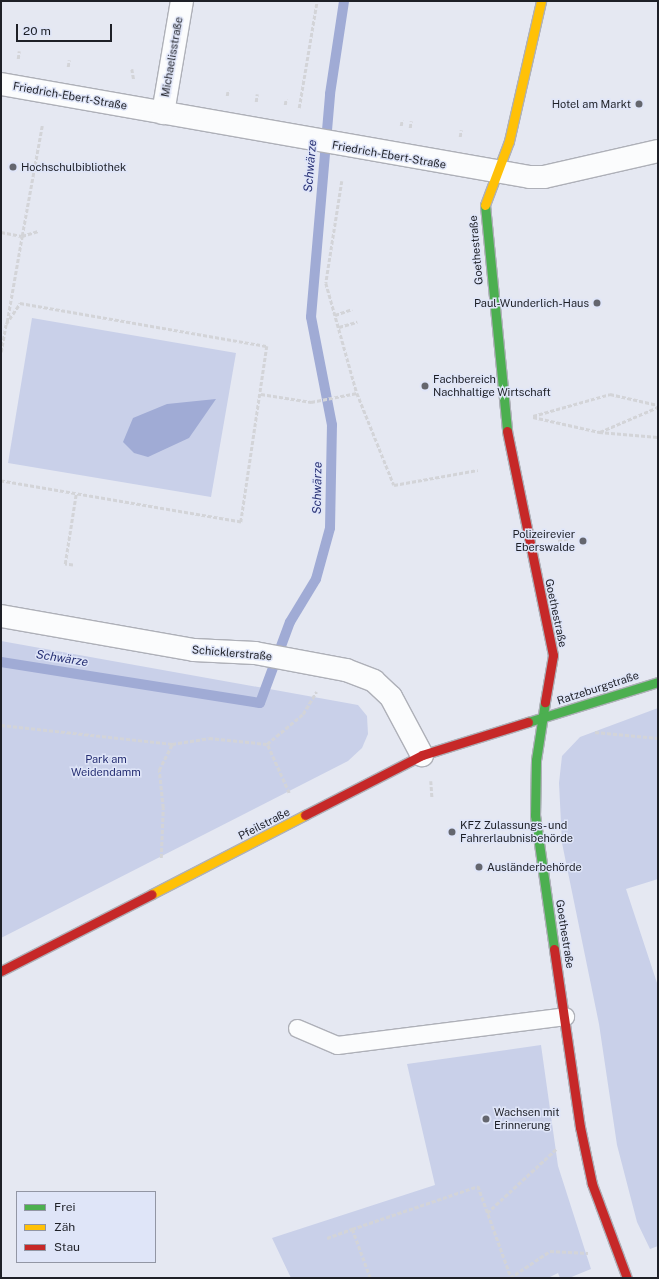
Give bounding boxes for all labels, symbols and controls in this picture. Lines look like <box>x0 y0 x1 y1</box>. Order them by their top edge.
scale bar <box>18 16 114 42</box>
street label: Michaelisstraße <box>158 16 186 98</box>
text: 20 m <box>23 24 51 38</box>
street label: Friedrich-Ebert-Straße <box>12 79 128 113</box>
place label: Hotel am Markt <box>552 97 631 111</box>
marker: Hotel am Markt <box>634 99 644 109</box>
street label: Friedrich-Ebert-Straße <box>331 138 447 172</box>
water label: Schwärze <box>302 139 320 193</box>
place label: Hochschulbibliothek <box>21 160 126 174</box>
marker: Hochschulbibliothek <box>8 162 18 172</box>
street label: Goethestraße <box>466 215 486 285</box>
place label: Paul-Wunderlich-Haus <box>474 296 589 310</box>
marker: Paul-Wunderlich-Haus <box>592 298 602 308</box>
place label: Fachbereich Nachhaltige Wirtschaft <box>433 373 551 399</box>
marker: Fachbereich Nachhaltige Wirtschaft <box>420 381 430 391</box>
water label: Schwärze <box>310 462 326 514</box>
place label: Polizeirevier Eberswalde <box>512 528 575 554</box>
marker: Polizeirevier Eberswalde <box>578 536 588 546</box>
street label: Goethestraße <box>542 578 570 648</box>
street label: Schicklerstraße <box>191 643 273 663</box>
water label: Schwärze <box>35 648 89 670</box>
street label: Ratzeburgstraße <box>555 669 641 707</box>
park label: Park am Weidendamm <box>71 753 141 779</box>
street label: Pfeilstraße <box>236 805 292 843</box>
place label: KFZ Zulassungs- und Fahrerlaubnisbehörde <box>460 819 573 845</box>
marker: KFZ Zulassungs- und Fahrerlaubnisbehörde <box>447 827 457 837</box>
place label: Ausländerbehörde <box>487 860 582 874</box>
marker: Ausländerbehörde <box>474 862 484 872</box>
street label: Goethestraße <box>553 899 577 969</box>
place label: Wachsen mit Erinnerung <box>494 1106 560 1132</box>
marker: Wachsen mit Erinnerung <box>481 1114 491 1124</box>
legend <box>16 1191 156 1263</box>
text: Frei <box>54 1200 76 1214</box>
text: Zäh <box>54 1220 75 1234</box>
text: Stau <box>54 1240 80 1254</box>

